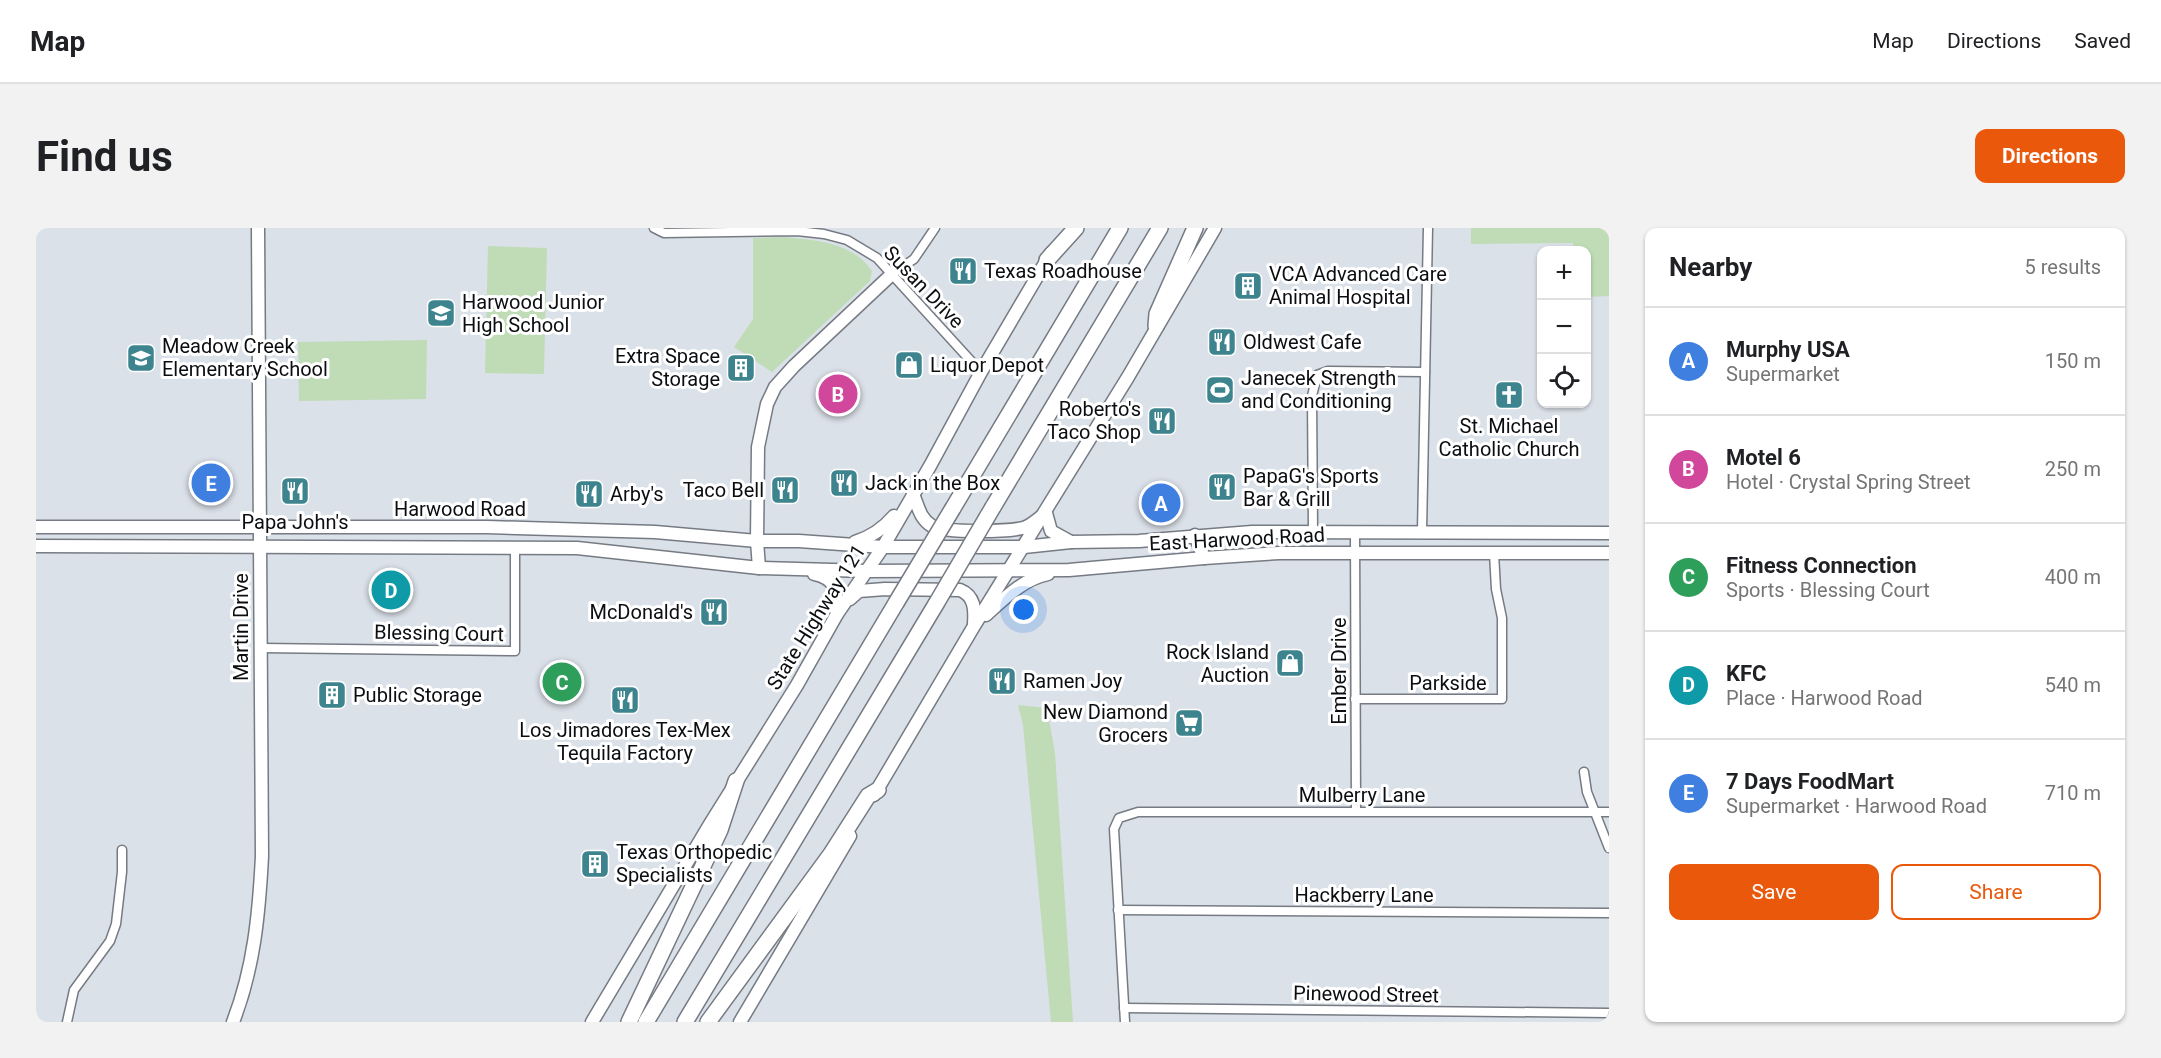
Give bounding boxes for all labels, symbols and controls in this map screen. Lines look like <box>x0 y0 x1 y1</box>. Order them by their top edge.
text: Map <box>30 25 85 58</box>
text: Map <box>1872 29 1914 53</box>
text: Directions <box>1947 29 2041 53</box>
text: Saved <box>2074 29 2131 53</box>
button: Directions <box>1975 129 2125 183</box>
text: Find us <box>36 132 173 181</box>
street label: Susan Drive <box>879 241 969 333</box>
map controls <box>1537 246 1591 408</box>
button: + <box>1537 246 1591 300</box>
text: Nearby <box>1669 252 1752 282</box>
restaurant icon: Texas Roadhouse <box>947 255 979 287</box>
text: 5 results <box>2025 255 2101 279</box>
place label: Texas Roadhouse <box>984 259 1142 283</box>
place label: VCA Advanced Care Animal Hospital <box>1269 262 1447 309</box>
building icon: VCA Advanced Care Animal Hospital <box>1232 270 1264 302</box>
place label: Harwood Junior High School <box>462 290 605 337</box>
school or university icon: Harwood Junior High School <box>425 297 457 329</box>
button: − <box>1537 300 1591 354</box>
restaurant icon: Oldwest Cafe <box>1206 326 1238 358</box>
place label: Oldwest Cafe <box>1243 330 1362 354</box>
place label: Meadow Creek Elementary School <box>162 334 328 381</box>
text: Murphy USA <box>1726 337 1850 362</box>
school or university icon: Meadow Creek Elementary School <box>125 342 157 374</box>
place label: Extra Space Storage <box>615 344 720 391</box>
shop icon: Liquor Depot <box>893 349 925 381</box>
text: A <box>1682 349 1695 373</box>
text: 150 m <box>2045 349 2101 373</box>
building icon: Extra Space Storage <box>725 352 757 384</box>
place label: Liquor Depot <box>930 353 1044 377</box>
button: locate <box>1537 354 1591 408</box>
text: Supermarket <box>1726 362 1840 386</box>
place label: Janecek Strength and Conditioning <box>1241 366 1396 413</box>
pin: B <box>818 372 858 416</box>
sports icon: Janecek Strength and Conditioning <box>1204 374 1236 406</box>
church icon: St. Michael Catholic Church <box>1493 379 1525 411</box>
place label: Roberto's Taco Shop <box>1047 397 1141 444</box>
restaurant icon: Roberto's Taco Shop <box>1146 405 1178 437</box>
place label: St. Michael Catholic Church <box>1438 414 1580 461</box>
text: Motel 6 <box>1726 445 1801 470</box>
text: B <box>1682 457 1695 481</box>
text: 250 m <box>2045 457 2101 481</box>
pin: E <box>192 460 231 506</box>
place label: PapaG's Sports Bar & Grill <box>1243 464 1379 511</box>
restaurant icon: Jack in the Box <box>828 467 860 499</box>
text: Hotel · Crystal Spring Street <box>1726 470 1971 494</box>
place label: Jack in the Box <box>865 471 1000 495</box>
restaurant icon: PapaG's Sports Bar & Grill <box>1206 471 1238 503</box>
restaurant icon: Taco Bell <box>769 474 801 506</box>
restaurant icon: Papa John's <box>279 475 311 507</box>
restaurant icon: Arby's <box>573 478 605 510</box>
place label: Taco Bell <box>683 478 764 502</box>
pin: A <box>1142 480 1180 526</box>
place label: Arby's <box>610 482 664 506</box>
street label: Harwood Road <box>394 497 526 521</box>
place label: Papa John's <box>242 510 348 534</box>
street label: East Harwood Road <box>1148 522 1326 556</box>
street label: State Highway 121 <box>762 540 870 694</box>
text: Fitness Connection <box>1726 553 1916 578</box>
text: C <box>1682 565 1695 589</box>
text: 400 m <box>2045 565 2101 589</box>
pin: D <box>372 568 410 613</box>
street label: Martin Drive <box>229 573 253 681</box>
text: Sports · Blessing Court <box>1726 578 1930 602</box>
your location <box>1009 595 1038 624</box>
restaurant icon: McDonald's <box>698 596 730 628</box>
place label: McDonald's <box>589 600 693 624</box>
street label: Ember Drive <box>1327 617 1351 725</box>
street label: Blessing Court <box>374 620 504 646</box>
place label: Rock Island Auction <box>1166 640 1269 687</box>
shop icon: Rock Island Auction <box>1274 647 1306 679</box>
pin: C <box>542 660 582 704</box>
text: KFC <box>1726 661 1766 686</box>
restaurant icon: Ramen Joy <box>986 665 1018 697</box>
place label: Ramen Joy <box>1023 669 1123 693</box>
street label: Parkside <box>1409 671 1487 695</box>
text: D <box>1682 673 1695 697</box>
text: 540 m <box>2045 673 2101 697</box>
building icon: Public Storage <box>316 679 348 711</box>
place label: Public Storage <box>353 683 482 707</box>
restaurant icon: Los Jimadores Tex-Mex Tequila Factory <box>609 684 641 716</box>
text: Place · Harwood Road <box>1726 686 1923 710</box>
place label: New Diamond Grocers <box>1043 700 1168 747</box>
supermarket icon: New Diamond Grocers <box>1173 707 1205 739</box>
place label: Los Jimadores Tex-Mex Tequila Factory <box>519 718 731 765</box>
text: 7 Days FoodMart <box>1726 769 1894 794</box>
text: E <box>1683 781 1694 805</box>
text: 710 m <box>2045 781 2101 805</box>
street label: Mulberry Lane <box>1299 783 1425 807</box>
text: Supermarket · Harwood Road <box>1726 794 1987 818</box>
place label: Texas Orthopedic Specialists <box>616 840 772 887</box>
building icon: Texas Orthopedic Specialists <box>579 848 611 880</box>
button: Save <box>1669 864 1879 920</box>
button: Share <box>1891 864 2101 920</box>
street label: Hackberry Lane <box>1294 883 1434 907</box>
street label: Pinewood Street <box>1293 981 1439 1007</box>

